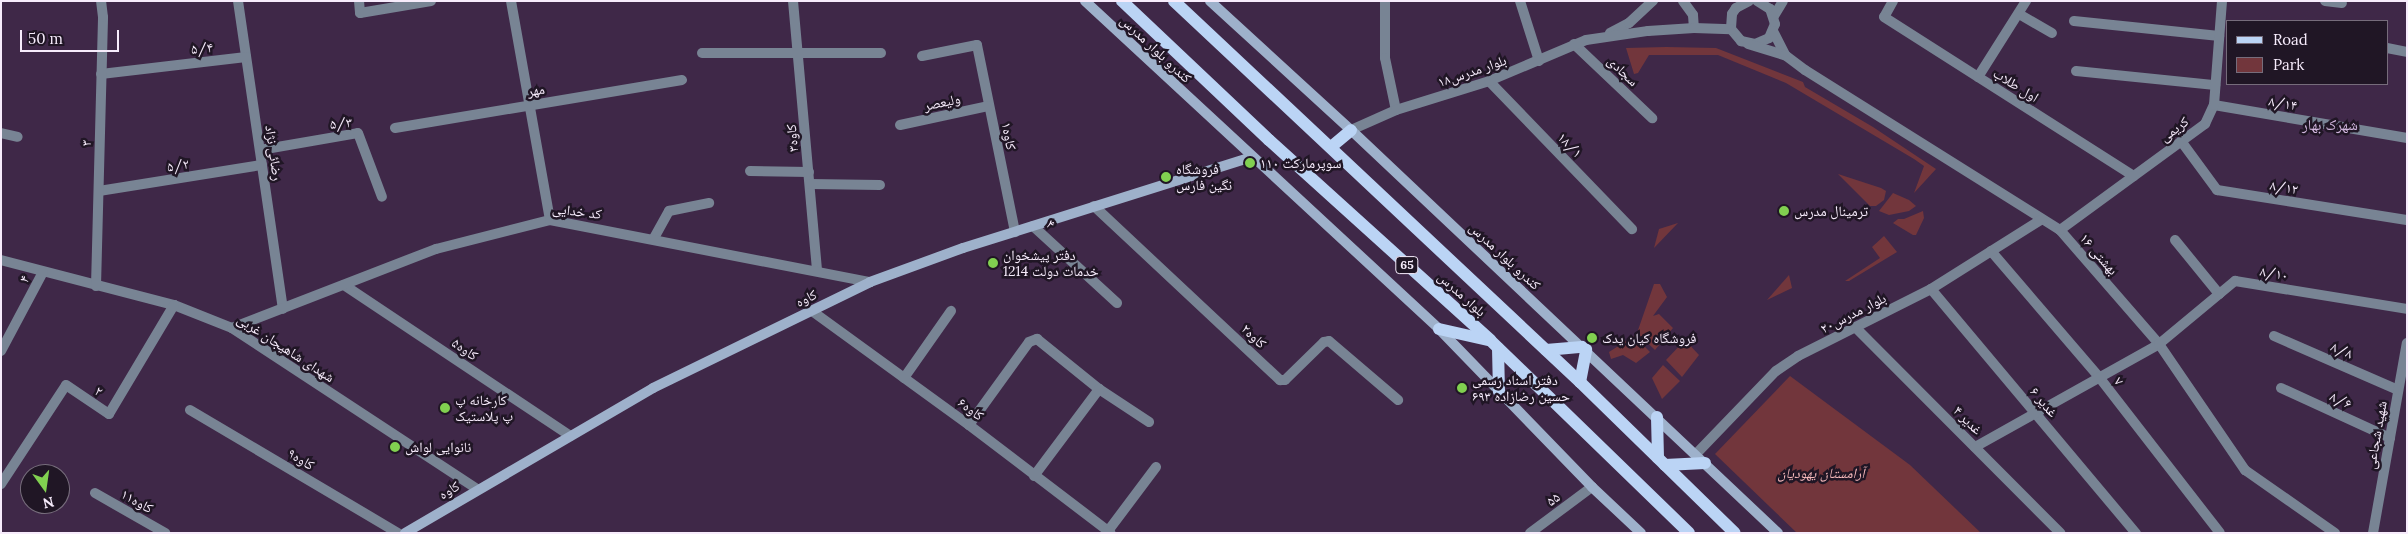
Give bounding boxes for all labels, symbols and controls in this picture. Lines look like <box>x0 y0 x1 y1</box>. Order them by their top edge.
street label: کندرو بلوار مدرس <box>1117 12 1195 86</box>
scale bar <box>22 20 121 52</box>
legend <box>2226 20 2388 85</box>
text: 50 m <box>28 29 63 48</box>
text: Road <box>2273 30 2308 49</box>
street label: ۵/۴ <box>190 38 214 58</box>
street label: بلوار مدرس۱۸ <box>1435 51 1509 91</box>
street label: سجادی <box>1604 52 1642 90</box>
text: Park <box>2273 55 2304 74</box>
street label: اول طلاب <box>1990 65 2042 105</box>
street label: مهر <box>526 80 546 100</box>
street label: ولیعصر <box>922 90 962 114</box>
street label: ۸/۱۴ <box>2267 92 2299 114</box>
street label: کریمی <box>2156 113 2192 145</box>
street label: ۵/۳ <box>329 114 353 132</box>
district label: شهرک بهار <box>2302 116 2358 134</box>
street label: کاوه۱ <box>998 121 1020 151</box>
street label: کاوه۳ <box>782 123 802 153</box>
street label: رضائی نژاد <box>262 124 286 182</box>
street label: ۱۸/۱ <box>1554 129 1586 161</box>
street label: ۳ <box>78 140 94 146</box>
street label: ۵/۲ <box>166 155 190 175</box>
place label: سوپرمارکت ۱۱۰ <box>1260 155 1341 171</box>
marker: سوپرمارکت ۱۱۰ <box>1244 157 1256 169</box>
place label: فروشگاه نگین فارس <box>1176 161 1232 193</box>
marker: فروشگاه نگین فارس <box>1160 171 1172 183</box>
street label: ۸/۱۲ <box>2269 176 2299 198</box>
street label: کد خدایی <box>551 200 603 222</box>
place label: ترمینال مدرس <box>1794 203 1868 219</box>
marker: ترمینال مدرس <box>1778 205 1790 217</box>
street label: ۴ <box>1043 216 1059 232</box>
street label: کندرو بلوار مدرس <box>1466 219 1544 293</box>
street label: ۱۶ بهشتی <box>2076 230 2122 278</box>
place label: دفتر پیشخوان خدمات دولت 1214 <box>1003 247 1099 280</box>
road number: 65 <box>1394 256 1420 274</box>
marker: دفتر پیشخوان خدمات دولت 1214 <box>987 257 999 269</box>
street label: ۸/۱۰ <box>2259 262 2289 284</box>
street label: بلوار مدرس <box>1435 268 1489 320</box>
street label: ۴ <box>15 272 33 286</box>
street label: کاوه <box>793 286 819 310</box>
street label: بلوار مدرس۲۰ <box>1817 289 1889 337</box>
street label: شهدای شاهیجان غربی <box>234 310 338 386</box>
street label: کاوه۲ <box>1238 320 1270 352</box>
place label: فروشگاه کیان یدک <box>1602 330 1696 346</box>
marker: فروشگاه کیان یدک <box>1586 332 1598 344</box>
street label: کاوه۵ <box>449 334 481 364</box>
street label: ۸/۸ <box>2328 338 2356 362</box>
place label: دفتر اسناد رسمی ۶۹۳ حسین رضازاده <box>1472 372 1570 404</box>
street label: ۷ <box>2110 373 2128 389</box>
street label: ۲ <box>92 382 106 400</box>
marker: دفتر اسناد رسمی ۶۹۳ حسین رضازاده <box>1456 382 1468 394</box>
street label: غدیر ۶ <box>2027 384 2061 420</box>
street label: ۸/۶ <box>2327 388 2355 412</box>
place label: کارخانه پ پ پلاستیک <box>455 392 513 424</box>
street label: کاوه۶ <box>955 394 987 424</box>
street label: شهید شجاعی <box>2362 400 2390 470</box>
marker: کارخانه پ پ پلاستیک <box>439 402 451 414</box>
street label: غدیر ۴ <box>1950 402 1986 438</box>
place label: نانوایی لواش <box>405 439 471 455</box>
marker: نانوایی لواش <box>389 441 401 453</box>
street label: کاوه۹ <box>285 445 317 473</box>
north arrow <box>20 464 70 514</box>
park label: آرامستان یهودیان <box>1777 465 1865 481</box>
street label: کاوه <box>435 477 463 503</box>
street label: کاوه۱۱ <box>118 485 156 517</box>
street label: ۵۵ <box>1543 489 1563 509</box>
text: N <box>41 493 56 513</box>

